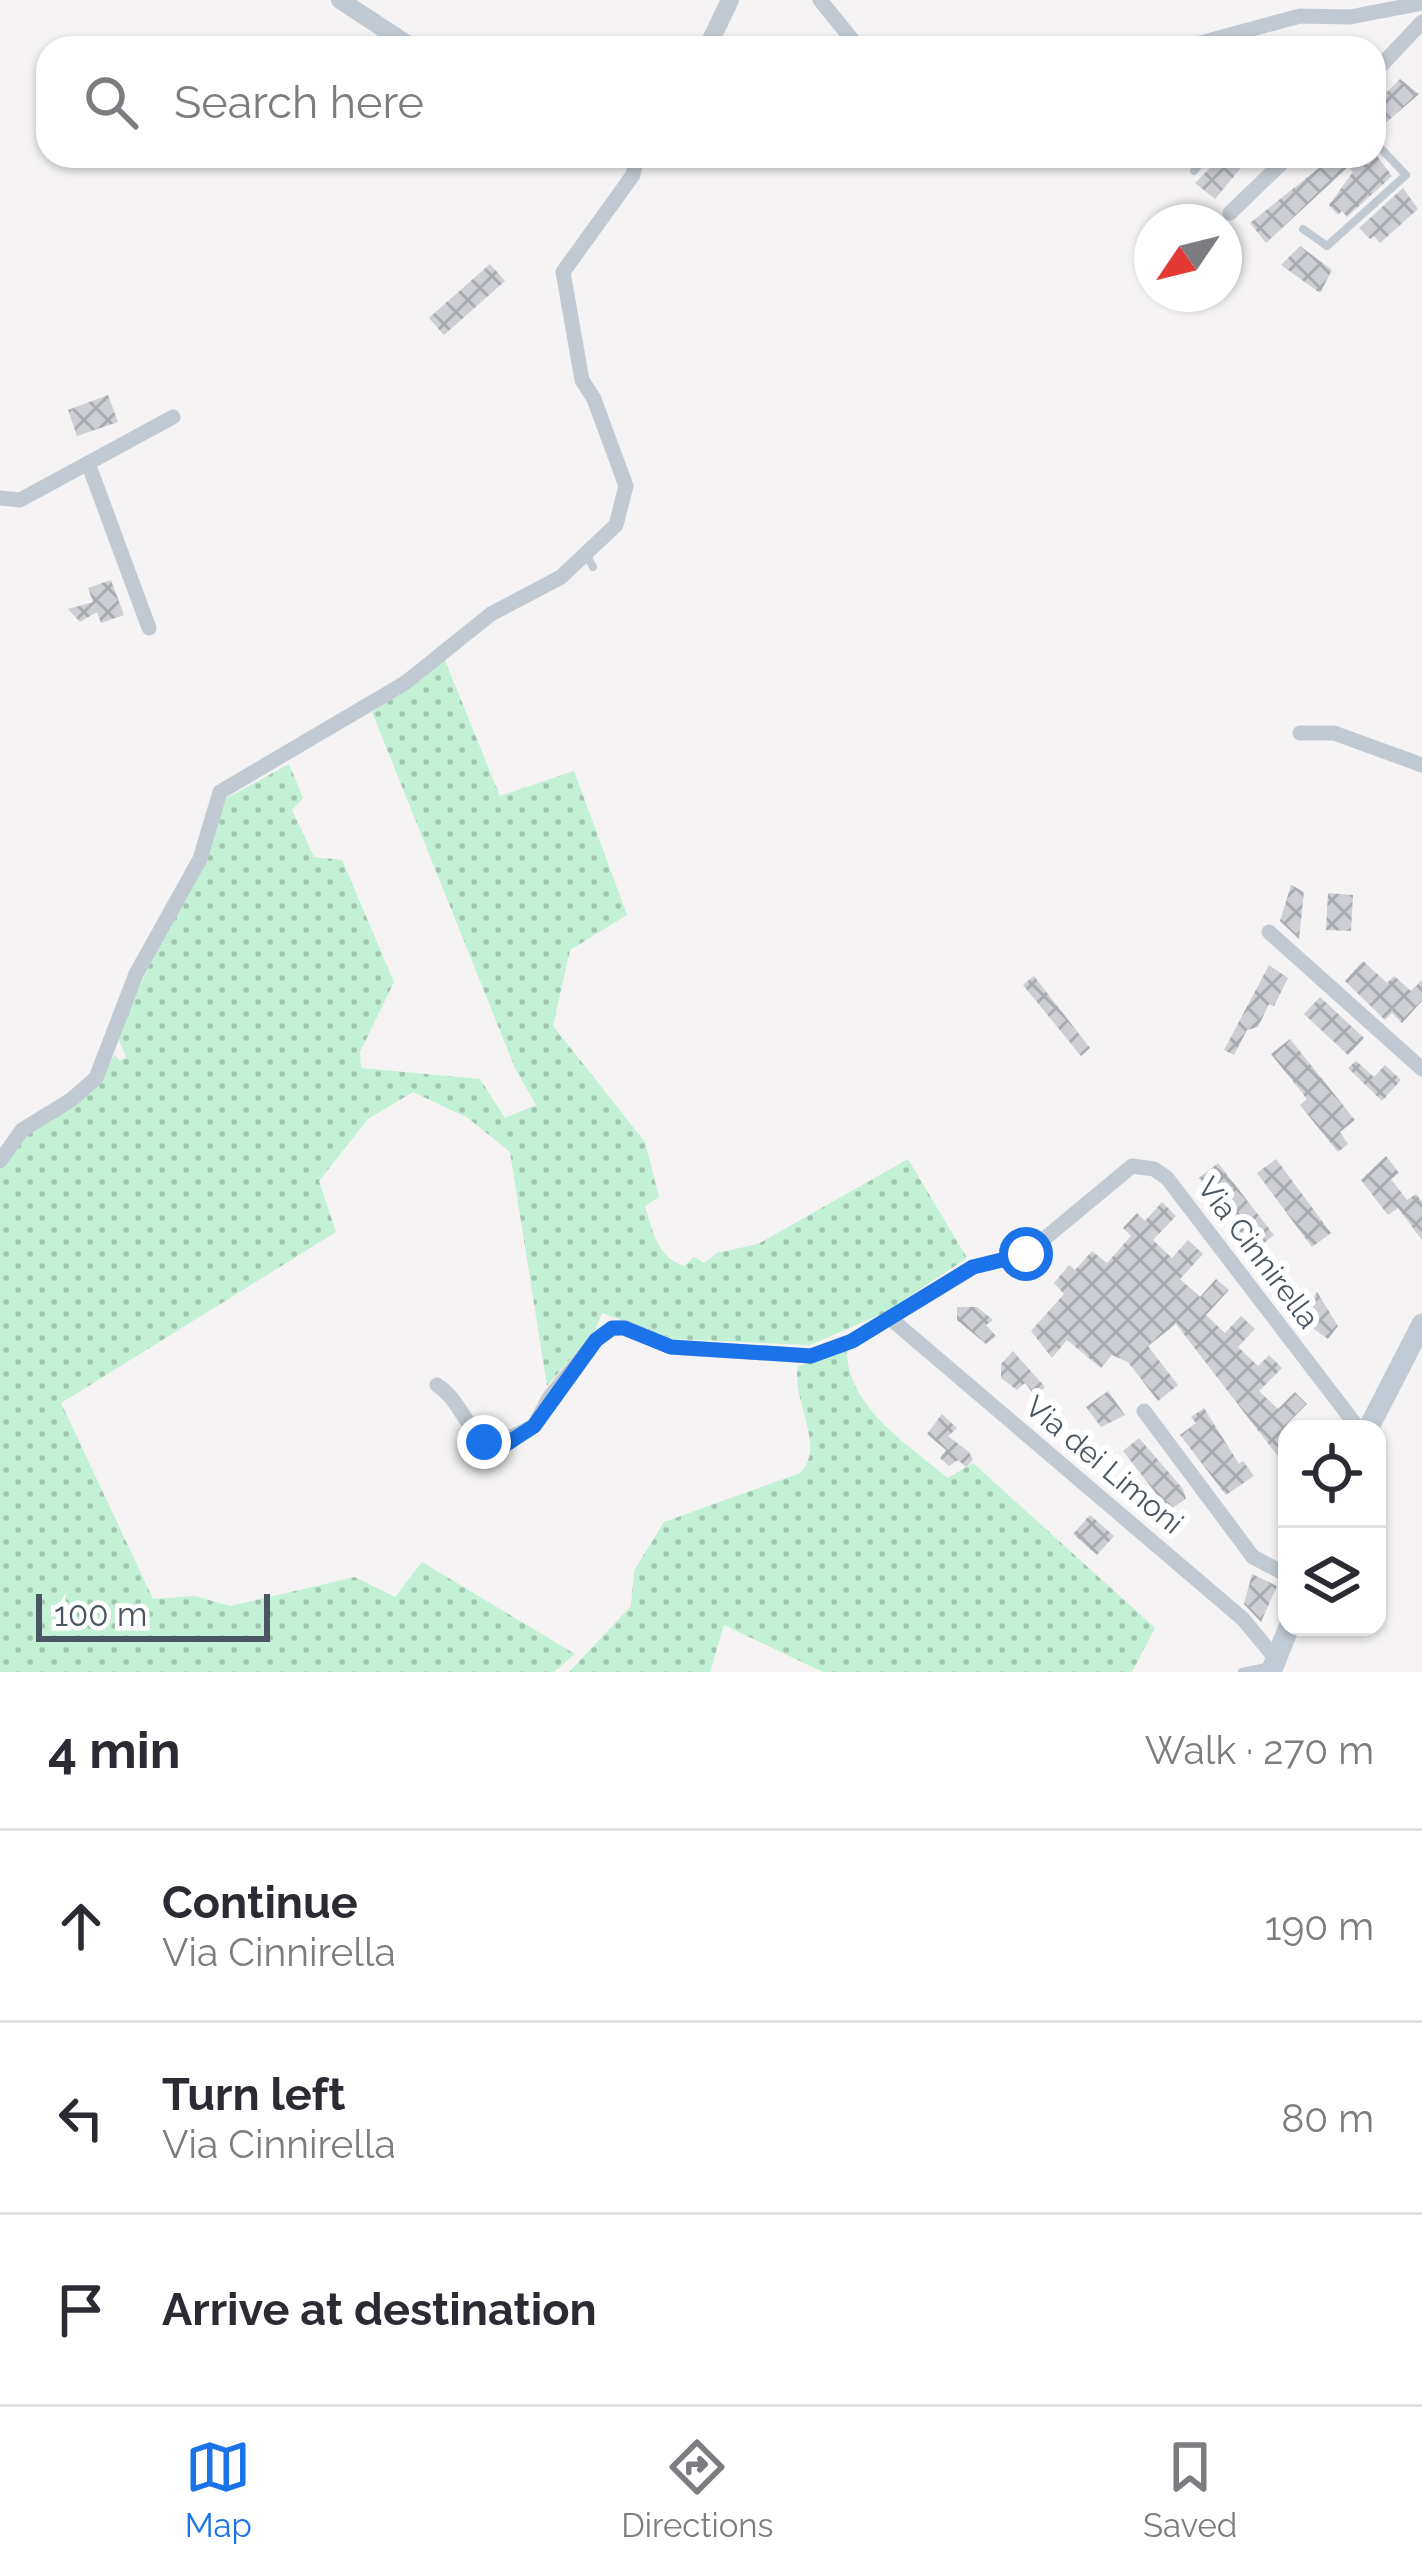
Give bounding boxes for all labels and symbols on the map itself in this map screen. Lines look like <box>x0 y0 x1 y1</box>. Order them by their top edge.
north arrow <box>1134 204 1242 312</box>
street label: Via Cinnirella <box>1190 1170 1327 1335</box>
route start <box>999 1227 1053 1281</box>
street label: Via dei Limoni <box>1018 1389 1190 1541</box>
route end <box>457 1415 511 1469</box>
scale bar <box>36 1588 270 1641</box>

